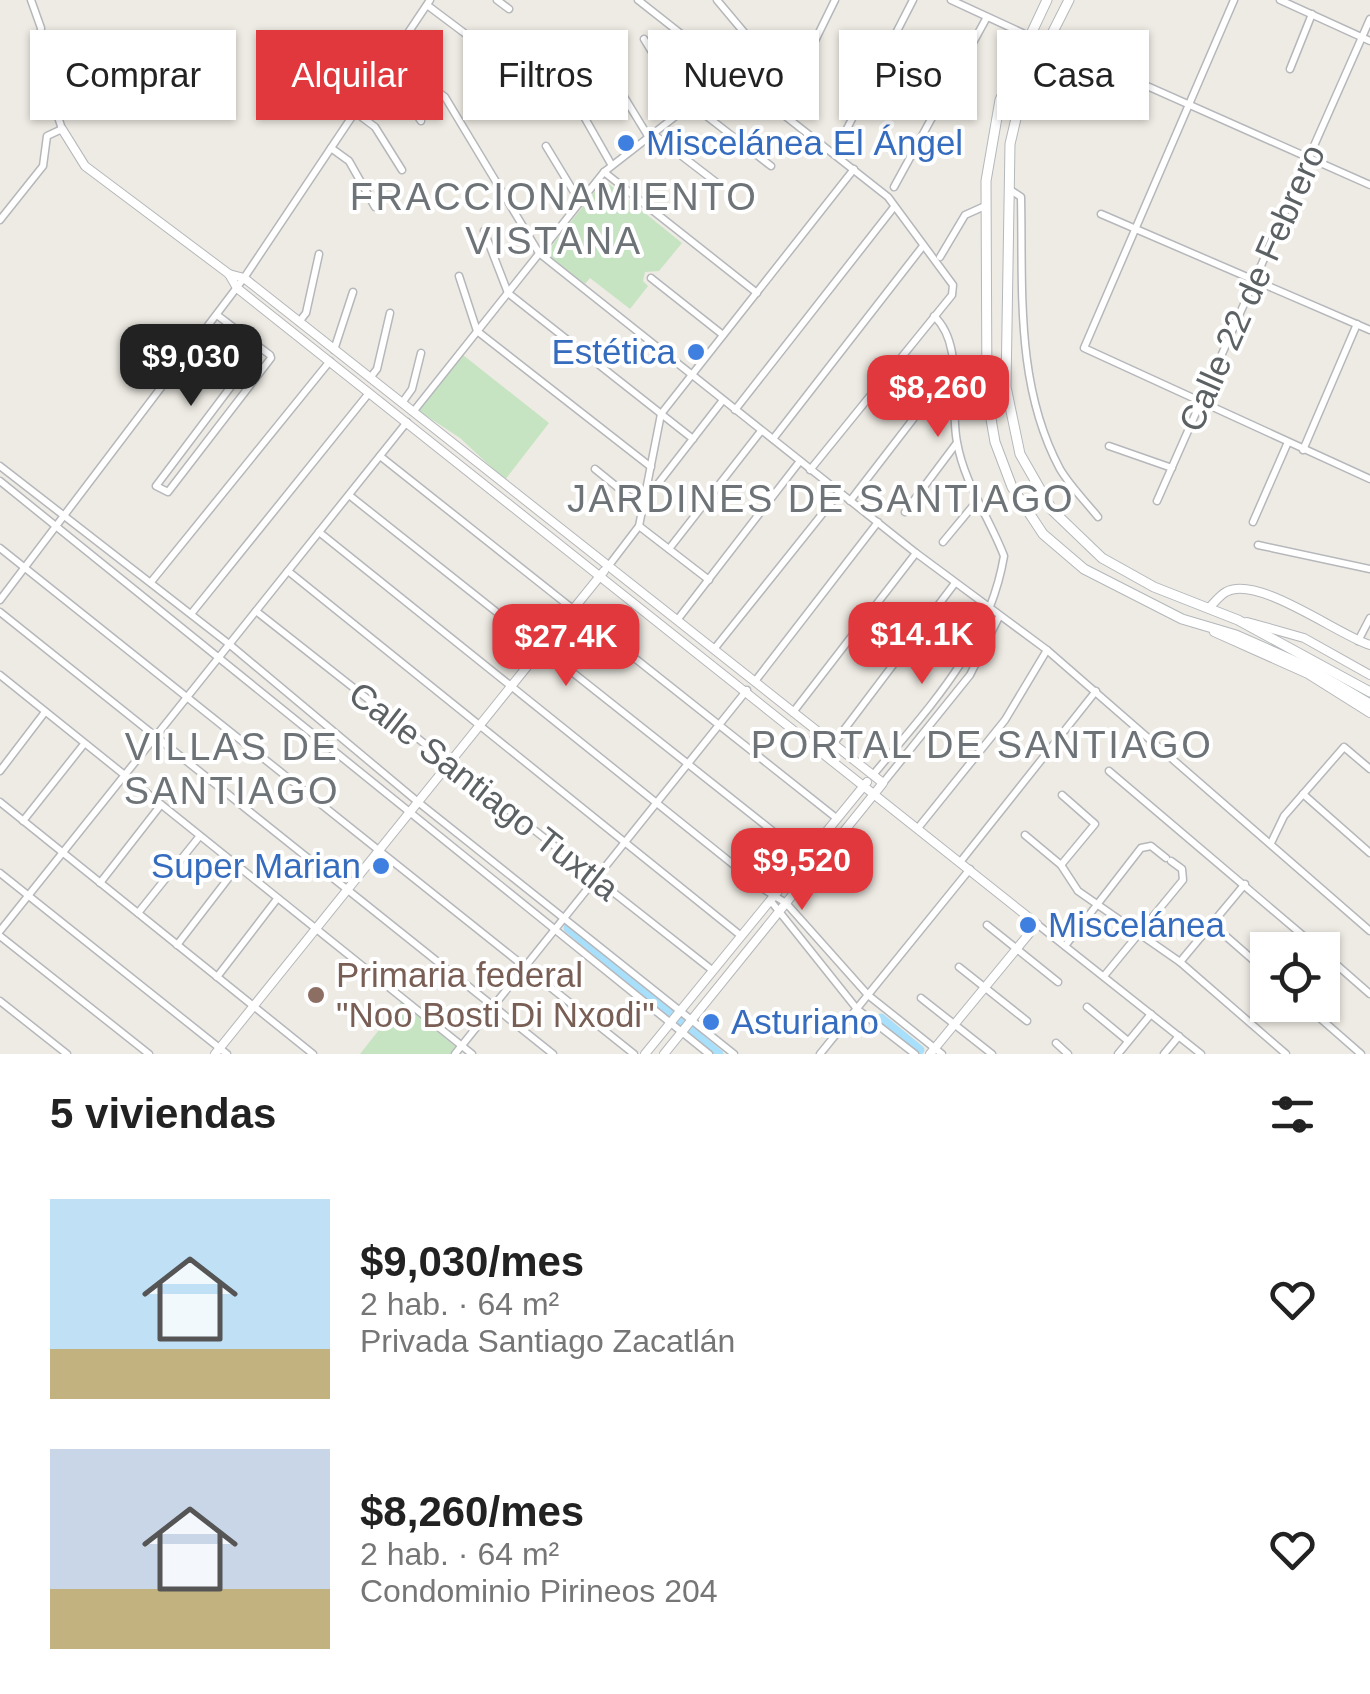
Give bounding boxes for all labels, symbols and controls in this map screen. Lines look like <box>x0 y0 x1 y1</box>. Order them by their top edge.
chip: Comprar <box>30 30 236 120</box>
chip: Alquilar <box>256 30 443 120</box>
chip: Filtros <box>463 30 628 120</box>
chip: Nuevo <box>648 30 819 120</box>
chip: Piso <box>839 30 977 120</box>
chip: Casa <box>997 30 1149 120</box>
place label: Miscelánea El Ángel <box>646 123 963 162</box>
marker: Miscelánea El Ángel <box>615 132 637 154</box>
street label: Calle 22 de Febrero <box>1171 139 1332 437</box>
district label: FRACCIONAMIENTO VISTANA <box>350 176 758 262</box>
pin: $9,030 <box>110 324 272 409</box>
place label: Estética <box>552 332 677 371</box>
text: $9,030 <box>142 338 240 374</box>
marker: Estética <box>685 341 707 363</box>
pin: $8,260 <box>857 355 1019 440</box>
text: $8,260 <box>889 369 987 405</box>
district label: JARDINES DE SANTIAGO <box>567 478 1075 520</box>
pin: $14.1K <box>841 602 1003 687</box>
pin: $27.4K <box>485 604 647 689</box>
text: $14.1K <box>870 616 974 652</box>
text: $27.4K <box>514 618 618 654</box>
street label: Calle Santiago Tuxtla <box>342 673 627 908</box>
district label: PORTAL DE SANTIAGO <box>751 724 1213 766</box>
district label: VILLAS DE SANTIAGO <box>124 726 340 812</box>
pin: $9,520 <box>721 828 883 913</box>
text: $9,520 <box>753 842 851 878</box>
place label: Super Marian <box>151 846 361 885</box>
marker: Super Marian <box>370 855 392 877</box>
place label: Miscelánea <box>1048 905 1226 944</box>
marker: Miscelánea <box>1017 914 1039 936</box>
map controls <box>1250 932 1340 1022</box>
button: locate <box>1250 932 1340 1022</box>
place label: Primaria federal "Noo Bosti Di Nxodi" <box>336 955 655 1034</box>
marker: Primaria federal "Noo Bosti Di Nxodi" <box>305 984 327 1006</box>
place label: Asturiano <box>731 1002 879 1041</box>
marker: Asturiano <box>700 1011 722 1033</box>
icon: filters <box>1265 1087 1320 1142</box>
text: 5 viviendas <box>50 1090 276 1137</box>
text: $9,030/mes <box>360 1238 584 1285</box>
icon: home <box>130 1239 250 1359</box>
icon: heart <box>1265 1272 1320 1327</box>
text: 2 hab. · 64 m² <box>360 1286 559 1322</box>
text: Privada Santiago Zacatlán <box>360 1323 735 1359</box>
text: $8,260/mes <box>360 1488 584 1535</box>
icon: home <box>130 1489 250 1609</box>
icon: heart <box>1265 1522 1320 1577</box>
text: 2 hab. · 64 m² <box>360 1536 559 1572</box>
text: Condominio Pirineos 204 <box>360 1573 718 1609</box>

